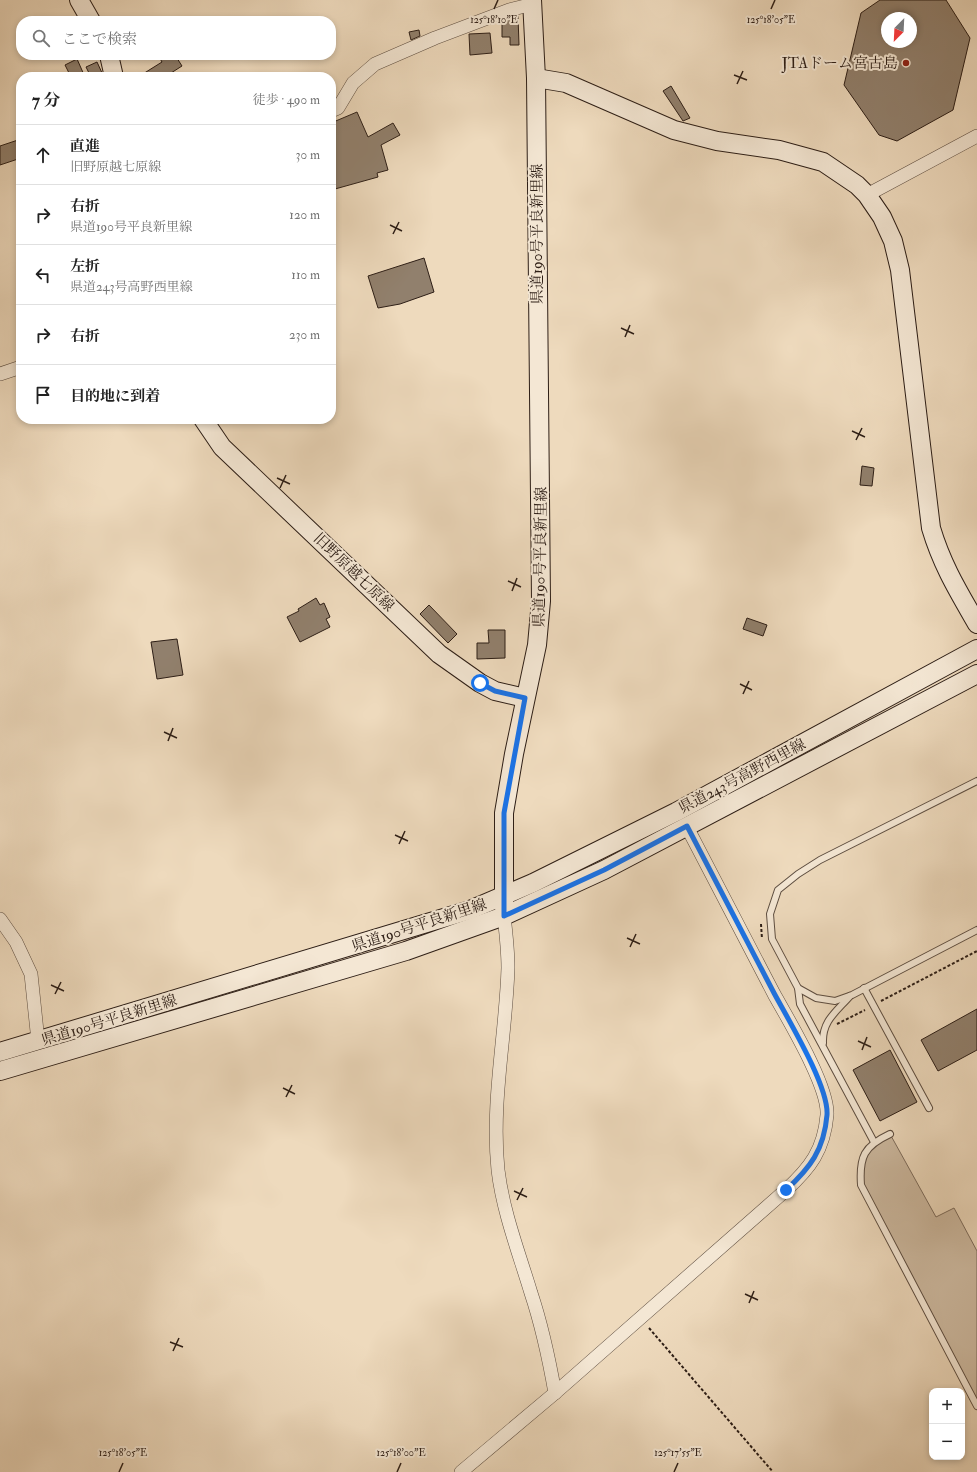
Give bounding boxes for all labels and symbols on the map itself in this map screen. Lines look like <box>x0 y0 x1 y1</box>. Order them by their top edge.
north arrow <box>881 12 917 48</box>
text: 125°18'10"E <box>470 14 518 26</box>
text: 125°18'05"E <box>747 14 795 26</box>
place label: JTAドーム宮古島 <box>781 54 898 74</box>
marker: JTAドーム宮古島 <box>901 58 911 68</box>
street label: 県道190号平良新里線 <box>528 164 547 304</box>
street label: 県道190号平良新里線 <box>530 487 551 627</box>
street label: 旧野原越七原線 <box>309 529 398 616</box>
route start <box>471 674 489 692</box>
street label: 県道243号高野西里線 <box>675 735 809 818</box>
street label: 県道190号平良新里線 <box>349 895 489 956</box>
street label: 県道190号平良新里線 <box>39 991 179 1050</box>
route end <box>777 1181 795 1199</box>
text: 125°18'05"E <box>99 1447 147 1459</box>
text: 125°18'00"E <box>376 1447 426 1459</box>
text: 125°17'55"E <box>654 1447 702 1459</box>

